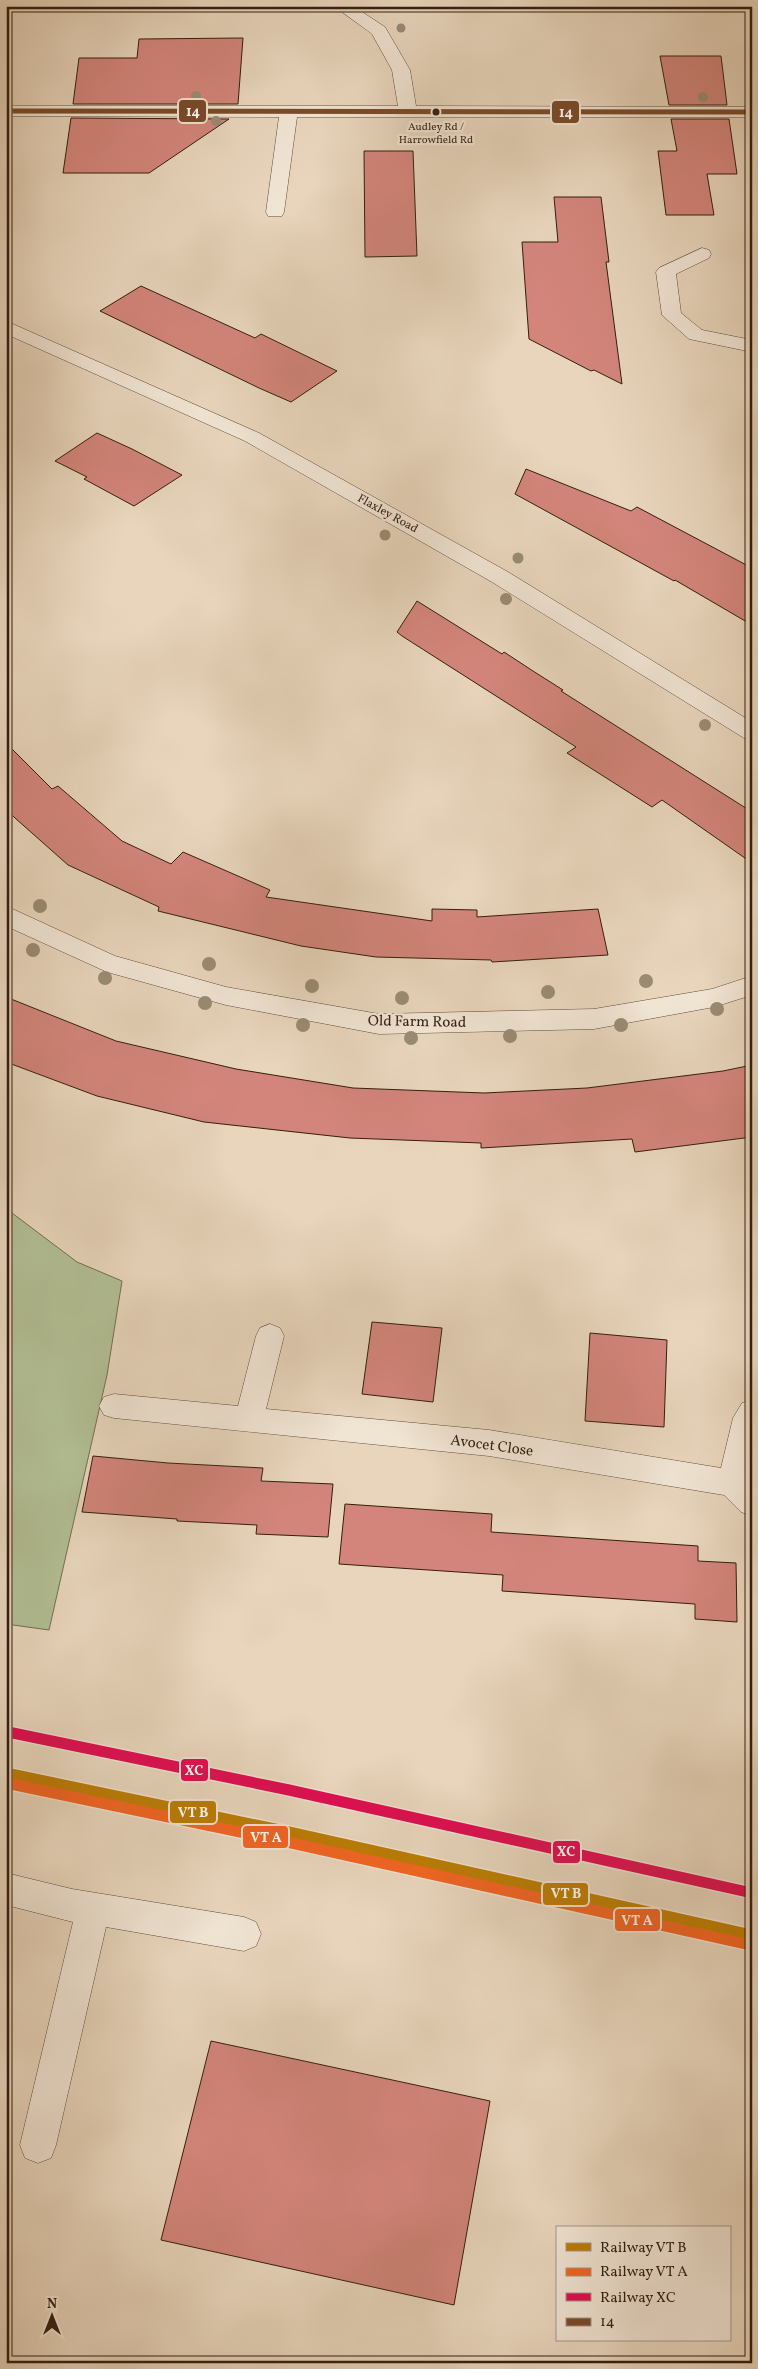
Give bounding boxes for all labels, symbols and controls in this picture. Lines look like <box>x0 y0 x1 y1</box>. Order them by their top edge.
line badge: 14 <box>178 99 207 123</box>
line badge: 14 <box>551 100 580 124</box>
text: 14 <box>186 103 201 122</box>
text: 14 <box>559 104 574 123</box>
marker: Audley Rd / Harrowfield Rd <box>431 107 441 117</box>
place label: Audley Rd / Harrowfield Rd <box>399 120 473 148</box>
street label: Flaxley Road <box>354 491 421 537</box>
street label: Old Farm Road <box>368 1011 466 1034</box>
street label: Avocet Close <box>449 1430 534 1463</box>
line badge: XC <box>180 1758 209 1782</box>
text: XC <box>185 1762 203 1781</box>
line badge: VT B <box>169 1800 217 1824</box>
text: VT B <box>178 1804 208 1823</box>
line badge: VT A <box>242 1825 289 1849</box>
text: VT A <box>250 1829 282 1848</box>
line badge: XC <box>552 1840 581 1864</box>
text: XC <box>557 1843 575 1862</box>
line badge: VT B <box>542 1882 589 1906</box>
text: VT B <box>551 1885 581 1904</box>
line badge: VT A <box>614 1908 661 1932</box>
text: VT A <box>621 1912 653 1931</box>
legend <box>556 2226 730 2342</box>
text: Railway VT B <box>600 2238 687 2259</box>
text: Railway VT A <box>600 2262 688 2283</box>
text: Railway XC <box>600 2288 676 2309</box>
north arrow <box>28 2292 78 2342</box>
text: N <box>47 2295 57 2314</box>
text: 14 <box>600 2312 615 2333</box>

